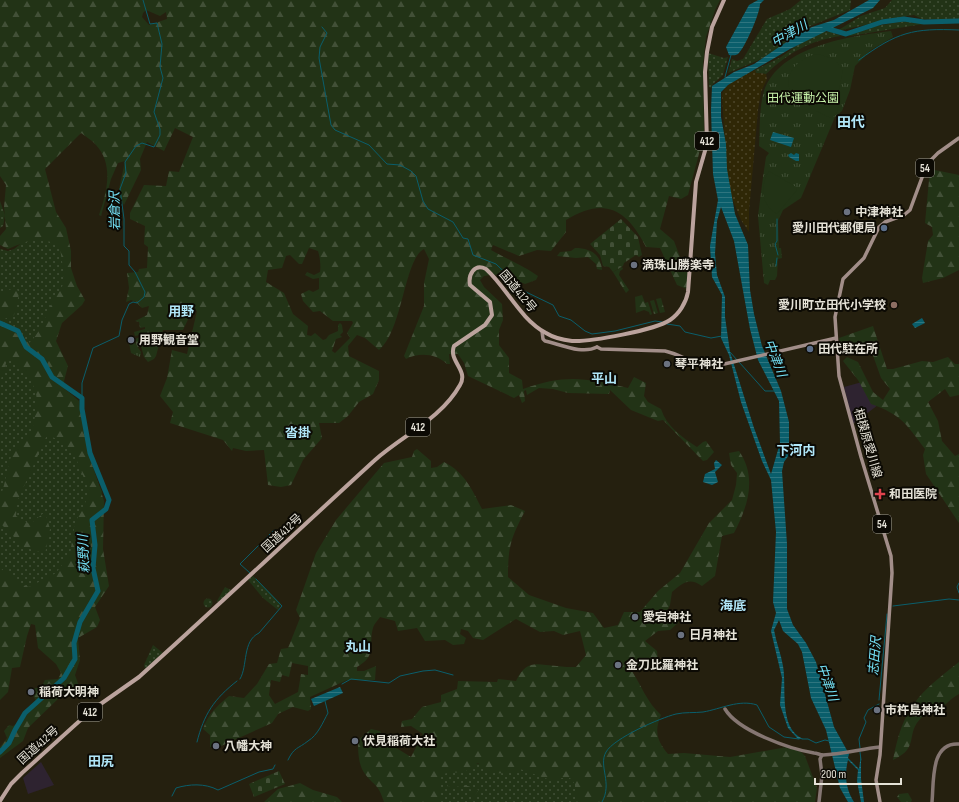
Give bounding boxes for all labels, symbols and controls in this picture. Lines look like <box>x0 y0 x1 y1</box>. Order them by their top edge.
water label: 中津川 <box>769 16 812 51</box>
park label: 田代運動公園 <box>767 91 839 106</box>
district label: 田代 <box>837 114 865 131</box>
road number: 412 <box>695 132 719 150</box>
road number: 54 <box>916 159 934 177</box>
water label: 岩倉沢 <box>107 189 123 231</box>
place label: 中津神社 <box>855 205 903 220</box>
marker: 中津神社 <box>842 207 852 217</box>
place label: 愛川田代郵便局 <box>792 221 876 236</box>
marker: 愛川田代郵便局 <box>879 223 889 233</box>
place label: 満珠山勝楽寺 <box>642 258 714 273</box>
marker: 満珠山勝楽寺 <box>629 260 639 270</box>
street label: 国道412号 <box>496 267 540 315</box>
place label: 愛川町立田代小学校 <box>778 298 886 313</box>
marker: 愛川町立田代小学校 <box>889 300 899 310</box>
district label: 用野 <box>168 304 194 320</box>
place label: 用野観音堂 <box>139 333 199 348</box>
marker: 用野観音堂 <box>126 335 136 345</box>
water label: 中津川 <box>761 337 790 381</box>
place label: 田代駐在所 <box>818 342 878 357</box>
marker: 田代駐在所 <box>805 344 815 354</box>
place label: 琴平神社 <box>675 357 723 372</box>
marker: 琴平神社 <box>662 359 672 369</box>
district label: 平山 <box>591 371 617 387</box>
street label: 相模原愛川線 <box>850 406 885 480</box>
road number: 412 <box>406 418 430 436</box>
district label: 沓掛 <box>285 425 311 441</box>
district label: 下河内 <box>776 443 816 459</box>
place label: 和田医院 <box>889 487 937 502</box>
marker: 和田医院 <box>874 488 886 500</box>
street label: 国道412号 <box>259 511 306 556</box>
road number: 54 <box>873 515 891 533</box>
water label: 萩野川 <box>75 532 93 574</box>
district label: 海底 <box>720 598 746 614</box>
place label: 愛宕神社 <box>643 610 691 625</box>
marker: 愛宕神社 <box>630 612 640 622</box>
place label: 日月神社 <box>689 628 737 643</box>
marker: 日月神社 <box>676 630 686 640</box>
water label: 志田沢 <box>865 634 885 676</box>
district label: 丸山 <box>345 639 371 655</box>
place label: 金刀比羅神社 <box>626 658 698 673</box>
marker: 金刀比羅神社 <box>613 660 623 670</box>
water label: 中津川 <box>813 661 842 705</box>
place label: 稲荷大明神 <box>39 685 99 700</box>
marker: 稲荷大明神 <box>26 687 36 697</box>
road number: 412 <box>78 703 102 721</box>
place label: 市杵島神社 <box>885 703 945 718</box>
marker: 市杵島神社 <box>872 705 882 715</box>
street label: 国道412号 <box>15 723 62 768</box>
place label: 伏見稲荷大社 <box>363 734 435 749</box>
marker: 伏見稲荷大社 <box>350 736 360 746</box>
place label: 八幡大神 <box>224 739 272 754</box>
marker: 八幡大神 <box>211 741 221 751</box>
district label: 田尻 <box>88 754 114 770</box>
scale bar <box>815 760 901 786</box>
text: 200 m <box>821 767 847 782</box>

